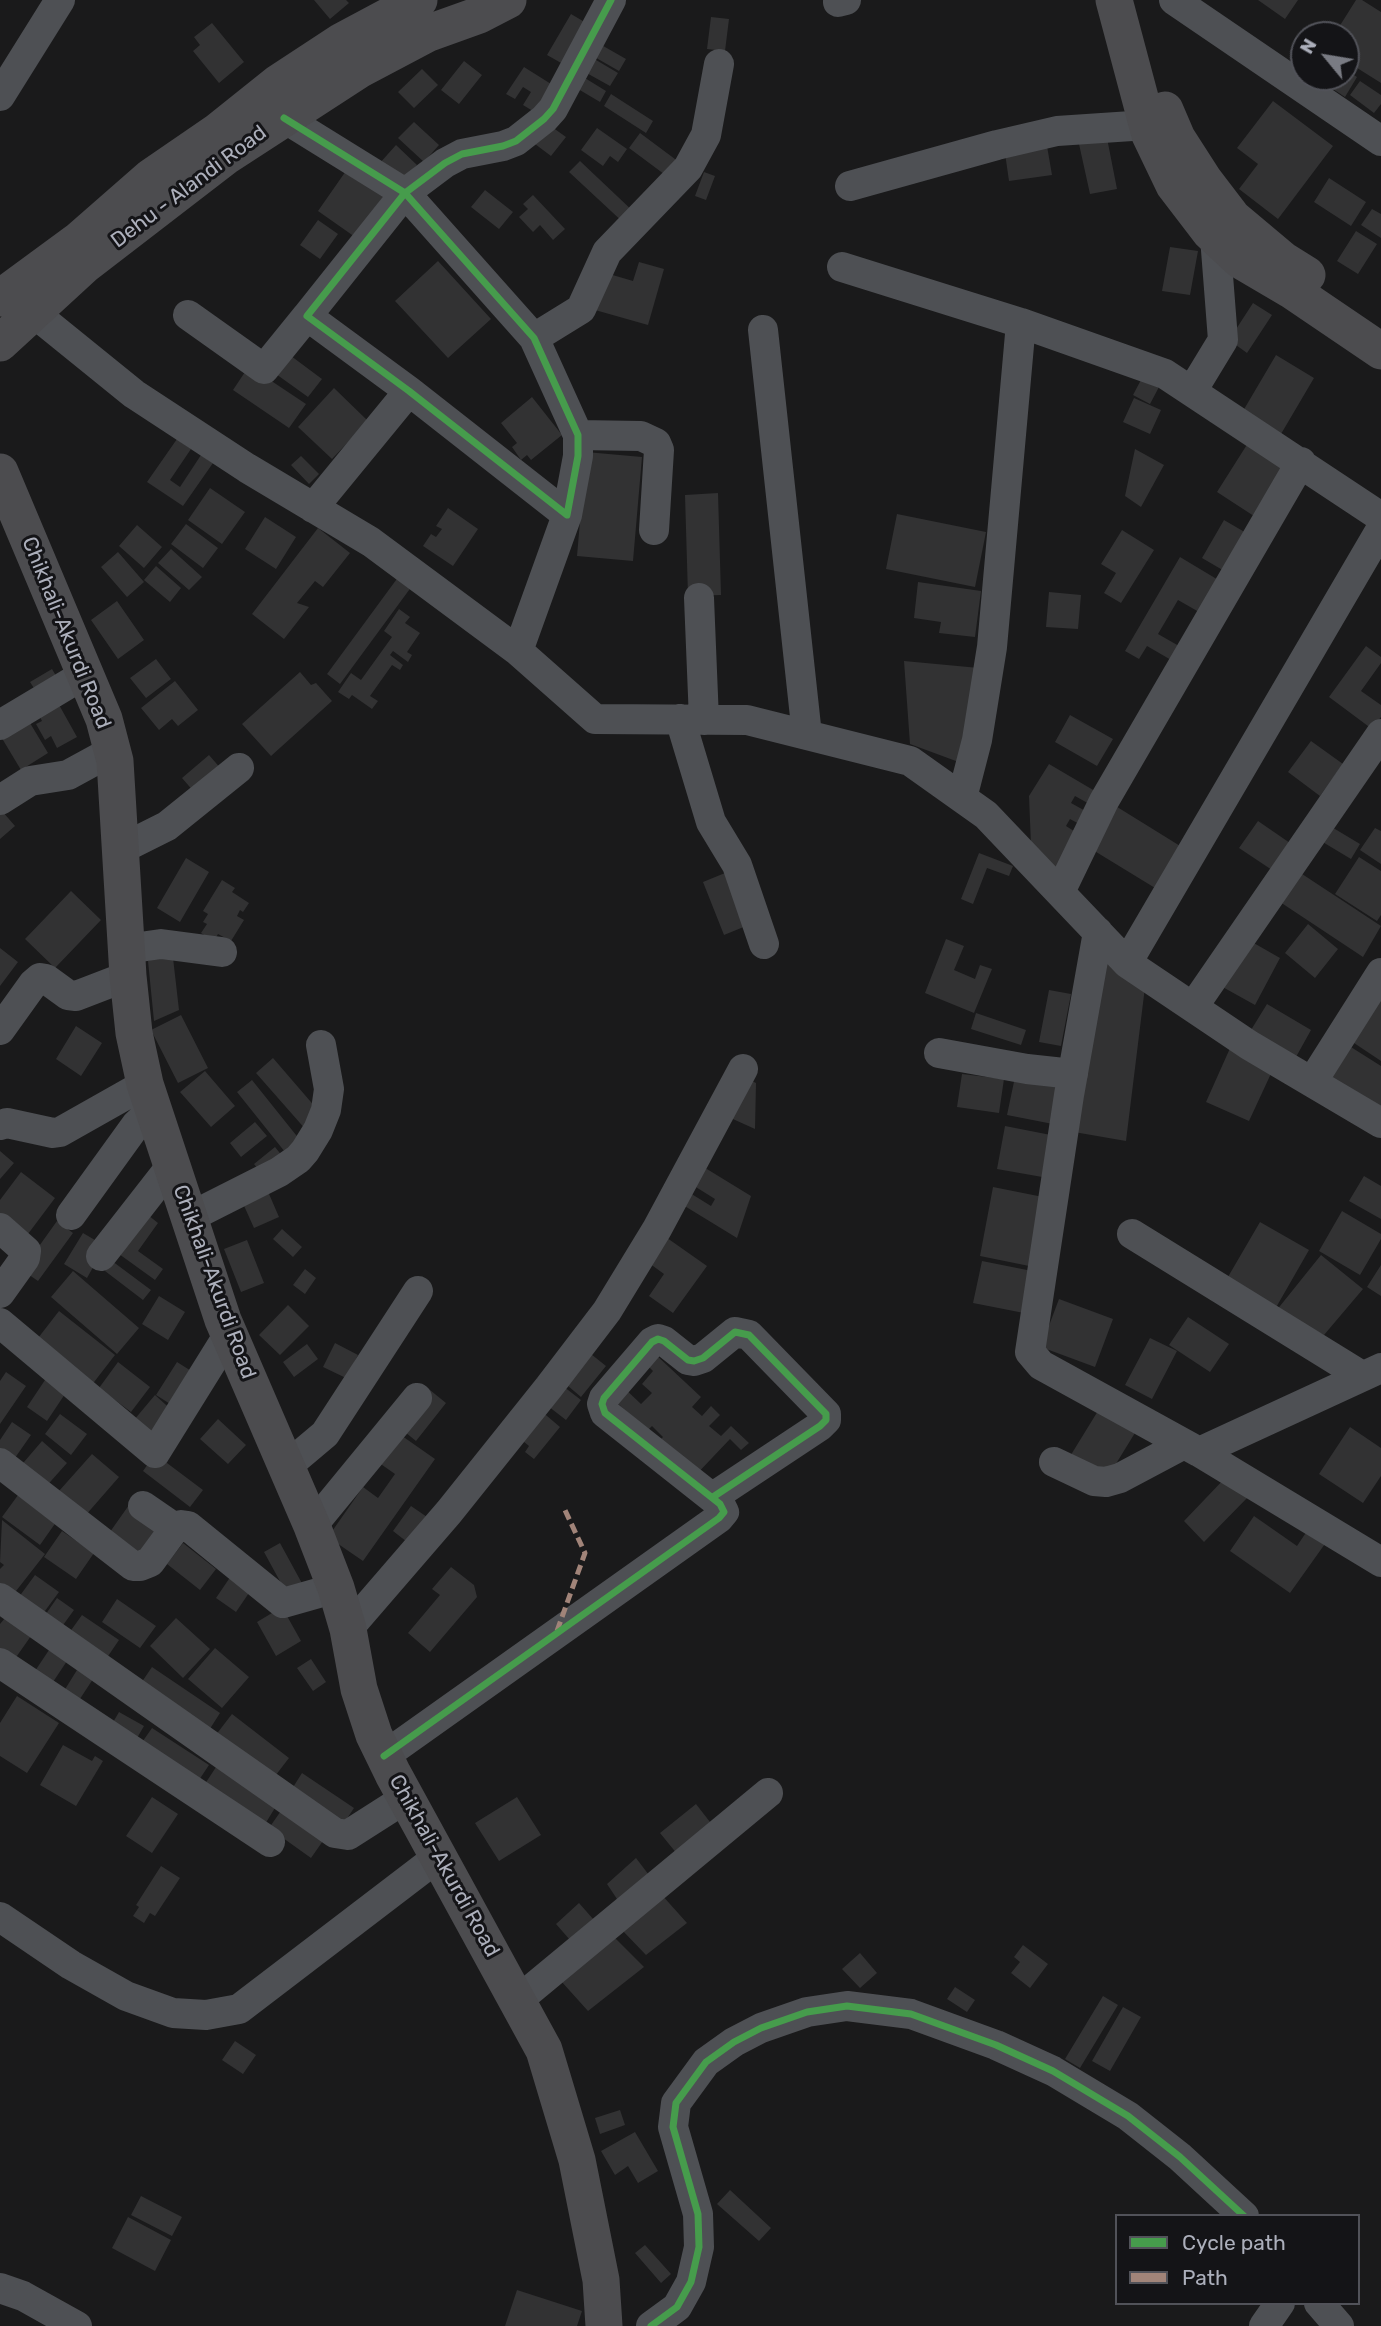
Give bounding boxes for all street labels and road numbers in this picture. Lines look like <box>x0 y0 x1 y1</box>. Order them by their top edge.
street label: Dehu - Alandi Road <box>106 120 272 254</box>
street label: Chikhali-Akurdi Road <box>16 533 116 733</box>
street label: Chikhali-Akurdi Road <box>167 1182 261 1382</box>
street label: Chikhali-Akurdi Road <box>383 1770 505 1962</box>

